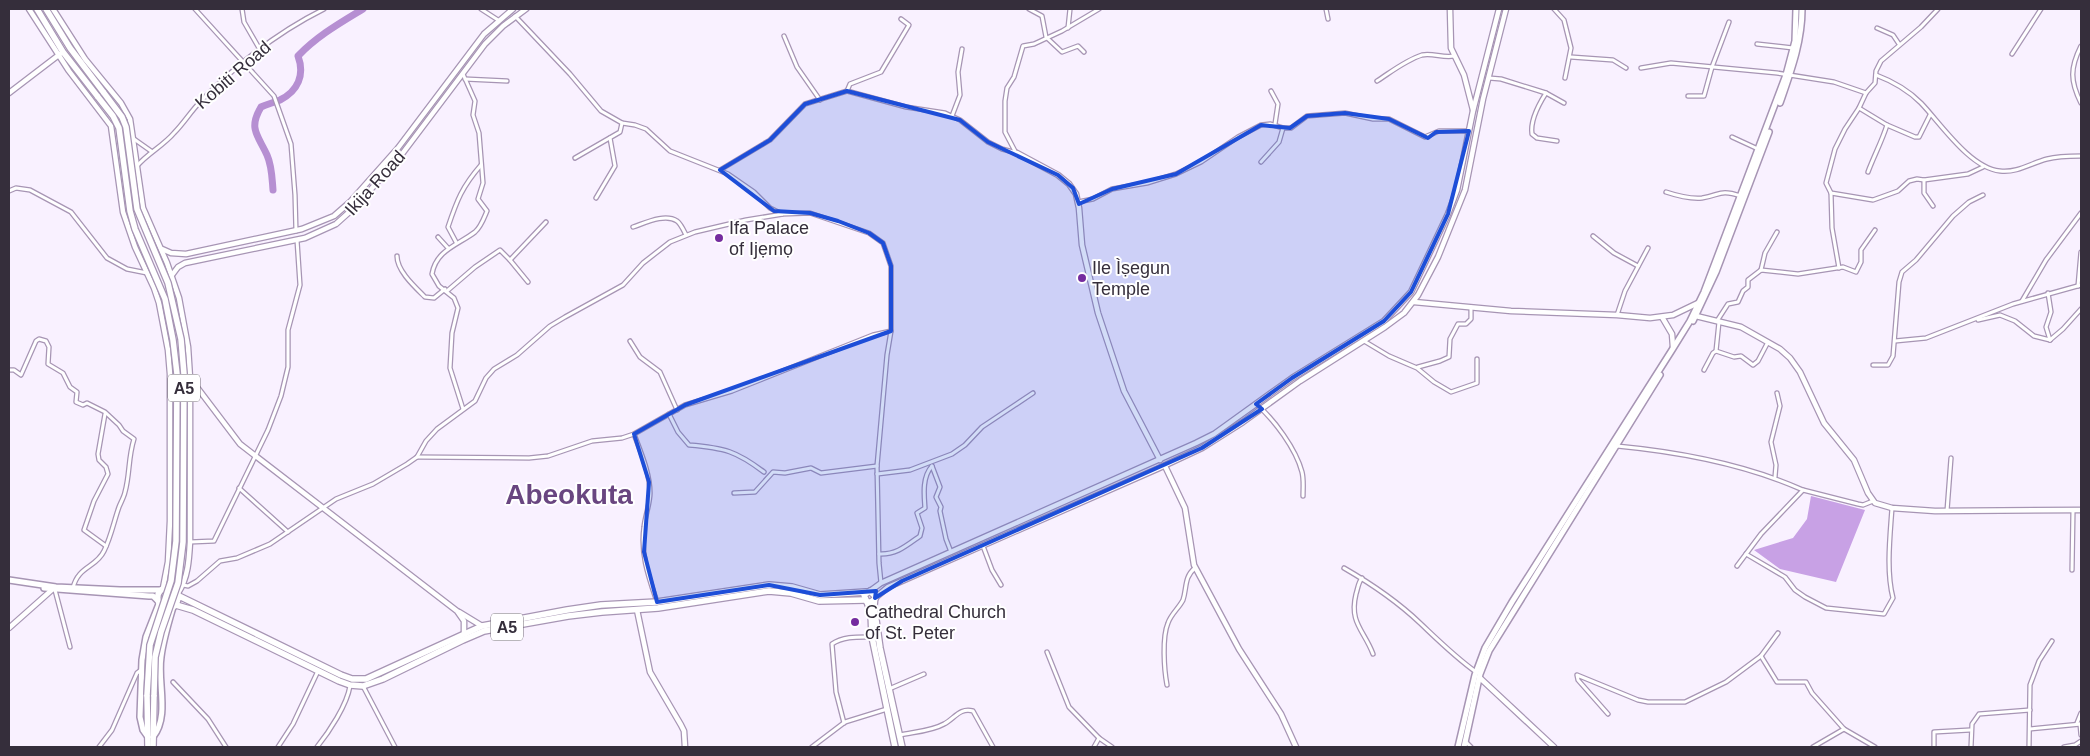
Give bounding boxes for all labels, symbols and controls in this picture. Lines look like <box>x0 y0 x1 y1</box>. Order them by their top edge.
street label: Kobiti Road <box>191 37 275 113</box>
street label: Ikija Road <box>341 147 409 219</box>
place label: Ifa Palace of Ijẹmọ <box>729 218 809 259</box>
marker: Ifa Palace of Ijẹmọ <box>713 232 725 244</box>
place label: Ile Ìṣegun Temple <box>1092 258 1170 299</box>
marker: Ile Ìṣegun Temple <box>1076 272 1088 284</box>
road number: A5 <box>168 374 200 402</box>
district label: Abeokuta <box>505 479 633 510</box>
place label: Cathedral Church of St. Peter <box>865 602 1006 643</box>
road number: A5 <box>491 614 523 640</box>
marker: Cathedral Church of St. Peter <box>849 616 861 628</box>

